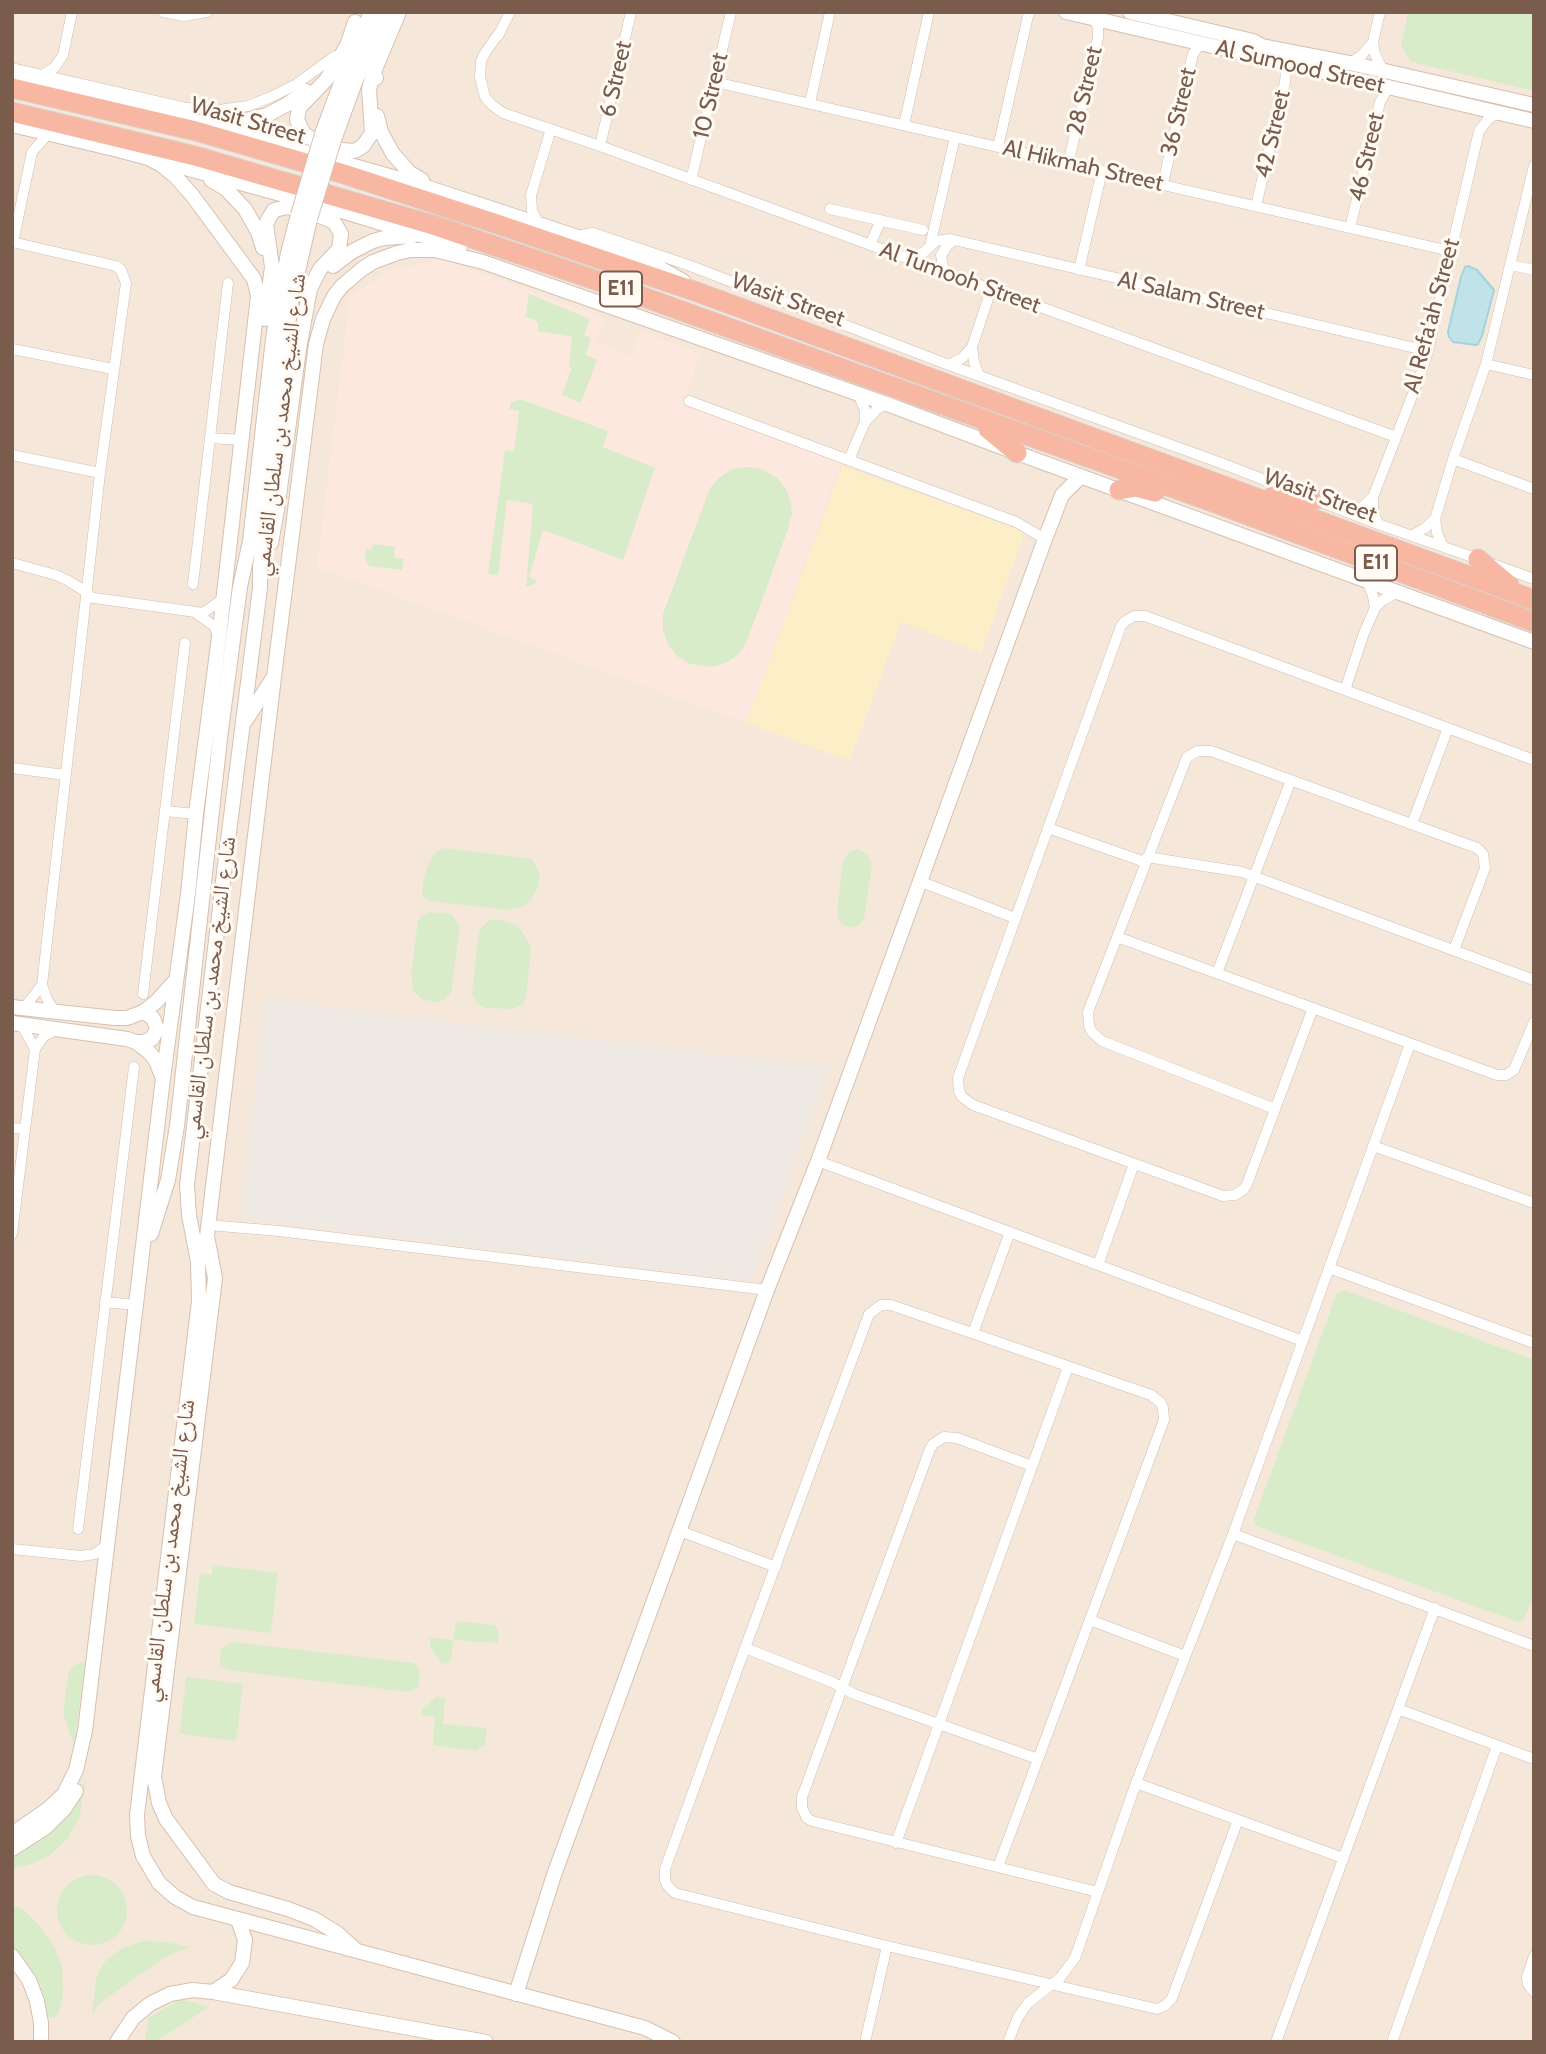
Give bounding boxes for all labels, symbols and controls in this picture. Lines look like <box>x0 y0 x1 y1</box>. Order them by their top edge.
street label: Al Sumood Street <box>1213 34 1387 100</box>
street label: 6 Street <box>594 38 638 120</box>
street label: 28 Street <box>1061 44 1109 138</box>
street label: 10 Street <box>688 50 734 142</box>
street label: 36 Street <box>1155 65 1203 159</box>
street label: 42 Street <box>1249 87 1297 181</box>
street label: Wasit Street <box>187 91 309 151</box>
street label: 46 Street <box>1343 110 1391 204</box>
street label: Al Hikmah Street <box>1000 134 1166 198</box>
street label: Al Refa'ah Street <box>1398 235 1466 397</box>
street label: Al Tumooh Street <box>876 236 1044 320</box>
street label: Al Salam Street <box>1115 266 1267 326</box>
street label: Wasit Street <box>728 267 848 333</box>
street label: شارع الشيخ محمد بن سلطان القاسمي <box>248 272 312 578</box>
road number: E11 <box>600 272 642 306</box>
street label: Wasit Street <box>1260 463 1380 529</box>
road number: E11 <box>1355 546 1397 580</box>
street label: شارع الشيخ محمد بن سلطان القاسمي <box>178 835 242 1141</box>
street label: شارع الشيخ محمد بن سلطان القاسمي <box>137 1398 201 1704</box>

